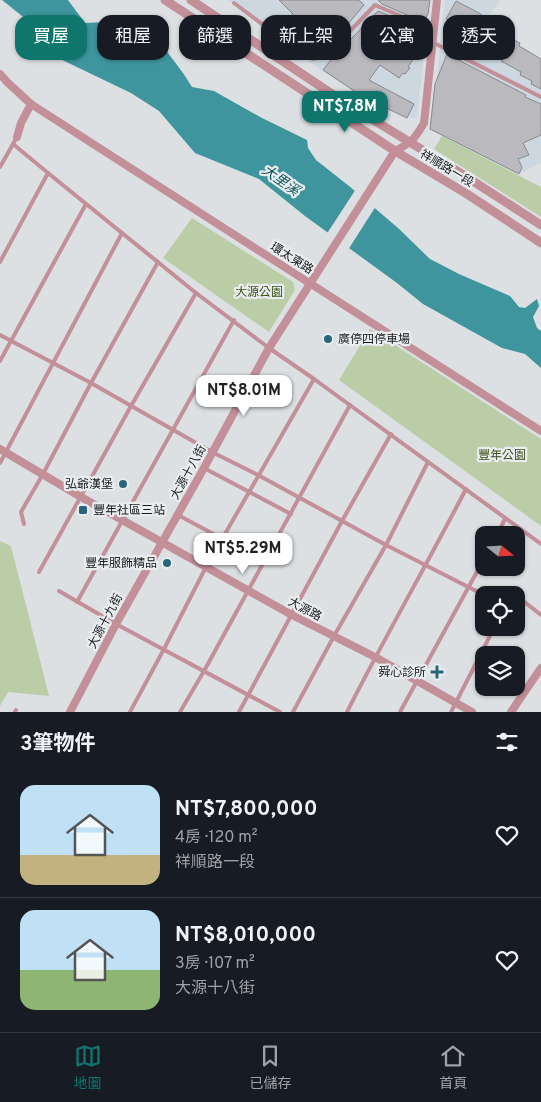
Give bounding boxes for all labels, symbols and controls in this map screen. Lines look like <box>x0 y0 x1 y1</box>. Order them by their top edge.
chip: 買屋 <box>15 15 87 60</box>
chip: 租屋 <box>97 15 169 60</box>
chip: 篩選 <box>179 15 251 60</box>
chip: 新上架 <box>261 15 351 60</box>
chip: 公寓 <box>361 15 433 60</box>
chip: 透天 <box>443 15 515 60</box>
pin: NT$7.8M <box>299 90 391 133</box>
text: NT$7.8M <box>313 97 377 117</box>
street label: 祥順路一段 <box>417 147 476 191</box>
water label: 大里溪 <box>258 162 304 201</box>
street label: 環太東路 <box>267 239 316 278</box>
park label: 大源公園 <box>235 285 283 301</box>
place label: 廣停四停車場 <box>338 332 410 348</box>
marker: 廣停四停車場 <box>322 333 334 345</box>
pin: NT$8.01M <box>192 374 296 417</box>
text: NT$8.01M <box>207 381 281 401</box>
street label: 大源十八街 <box>167 442 210 503</box>
park label: 豐年公園 <box>478 448 526 464</box>
place label: 弘爺漢堡 <box>65 477 113 493</box>
marker: 弘爺漢堡 <box>117 478 129 490</box>
place label: 豐年社區三站 <box>93 503 165 519</box>
marker: 豐年社區三站 <box>77 504 89 516</box>
north arrow <box>475 526 525 576</box>
map controls <box>475 526 525 696</box>
pin: NT$5.29M <box>191 532 295 575</box>
text: NT$5.29M <box>205 539 281 559</box>
place label: 豐年服飾精品 <box>85 556 157 572</box>
marker: 豐年服飾精品 <box>161 557 173 569</box>
button: locate <box>475 586 525 636</box>
street label: 大源十九街 <box>85 591 127 652</box>
street label: 大源路 <box>285 594 324 625</box>
button: layers <box>475 646 525 696</box>
place label: 舜心診所 <box>378 665 426 681</box>
marker: 舜心診所 <box>430 665 444 679</box>
icon: filters <box>493 728 521 756</box>
text: 3筆物件 <box>20 731 96 758</box>
text: NT$7,800,000 <box>175 796 317 823</box>
icon: home <box>60 805 120 865</box>
icon: heart <box>493 821 521 849</box>
text: 4房 · 120 m² <box>175 828 258 848</box>
text: 祥順路一段 <box>175 853 255 873</box>
text: NT$8,010,000 <box>175 922 316 949</box>
icon: home <box>60 930 120 990</box>
icon: heart <box>493 946 521 974</box>
text: 3房 · 107 m² <box>175 954 255 974</box>
text: 大源十八街 <box>175 979 255 999</box>
tab: 地圖 <box>74 1042 102 1093</box>
tab: 已儲存 <box>249 1042 291 1093</box>
tab: 首頁 <box>439 1042 467 1093</box>

